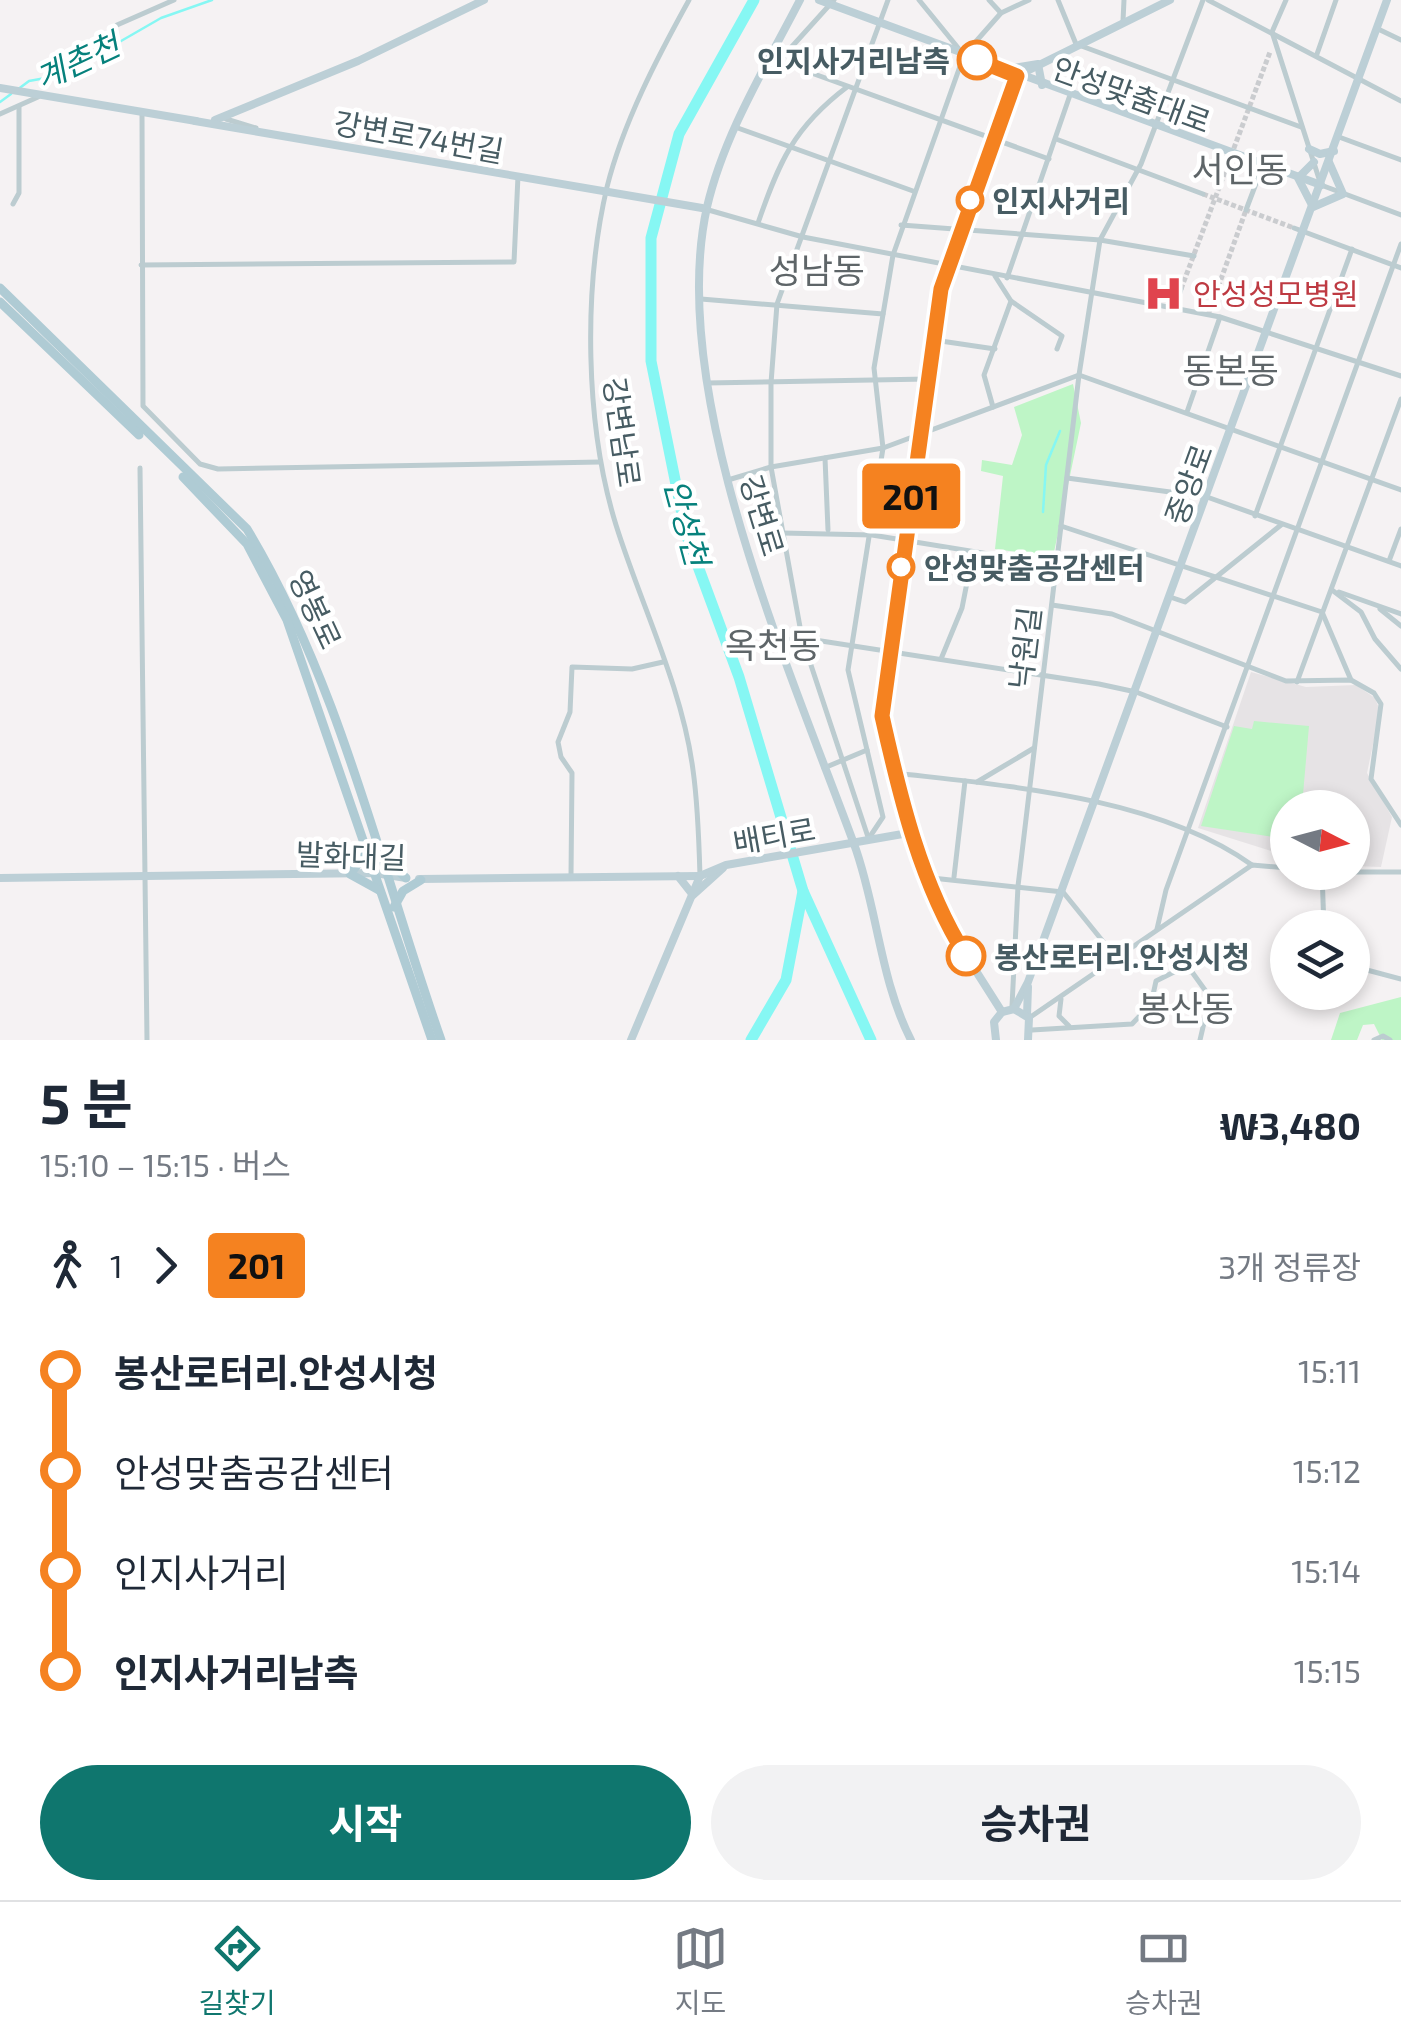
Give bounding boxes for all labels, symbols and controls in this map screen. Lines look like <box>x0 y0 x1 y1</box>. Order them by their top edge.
water label: 계촌천 <box>29 23 128 96</box>
marker: 인지사거리남측 <box>958 41 996 79</box>
place label: 인지사거리남측 <box>757 42 950 78</box>
street label: 안성맞춤대로 <box>1048 49 1216 139</box>
street label: 강변로74번길 <box>331 103 507 169</box>
district label: 서인동 <box>1192 147 1288 189</box>
place label: 인지사거리 <box>992 182 1130 218</box>
marker: 인지사거리 <box>957 187 983 213</box>
district label: 성남동 <box>769 248 865 290</box>
hospital icon: 안성성모병원 <box>1142 272 1184 314</box>
place label: 안성성모병원 <box>1193 275 1359 311</box>
district label: 동본동 <box>1183 348 1279 390</box>
street label: 강변남로 <box>597 375 649 489</box>
street label: 중앙로 <box>1157 439 1219 529</box>
line badge: 201 <box>854 464 968 528</box>
street label: 강변로 <box>734 470 792 560</box>
water label: 안성천 <box>658 474 719 573</box>
text: 201 <box>882 475 940 517</box>
place label: 안성맞춤공감센터 <box>924 549 1145 585</box>
marker: 안성맞춤공감센터 <box>888 554 914 580</box>
street label: 영봉로 <box>282 564 350 654</box>
street label: 낙원길 <box>1001 605 1047 691</box>
district label: 옥천동 <box>725 623 821 665</box>
north arrow <box>1270 790 1370 890</box>
map controls <box>1270 790 1370 1010</box>
street label: 배티로 <box>730 810 818 860</box>
street label: 발화대길 <box>295 835 407 875</box>
button: layers <box>1270 910 1370 1010</box>
marker: 봉산로터리.안성시청 <box>947 937 985 975</box>
place label: 봉산로터리.안성시청 <box>994 938 1250 974</box>
district label: 봉산동 <box>1138 986 1234 1028</box>
text: 5 분 <box>40 1069 133 1135</box>
text: ₩3,480 <box>1219 1102 1361 1148</box>
text: 15:10 – 15:15 · 버스 <box>40 1145 291 1183</box>
icon: walk <box>40 1238 95 1293</box>
icon: forward <box>138 1238 193 1293</box>
text: 201 <box>228 1244 285 1286</box>
text: 1 <box>110 1246 123 1284</box>
text: 3개 정류장 <box>1218 1247 1361 1285</box>
text: 봉산로터리.안성시청 <box>114 1349 438 1395</box>
text: 15:11 <box>1298 1351 1361 1389</box>
text: 안성맞춤공감센터 <box>114 1449 394 1495</box>
text: 15:12 <box>1293 1451 1361 1489</box>
text: 인지사거리 <box>114 1549 289 1595</box>
text: 15:14 <box>1291 1551 1361 1589</box>
text: 인지사거리남측 <box>114 1649 359 1695</box>
text: 15:15 <box>1294 1651 1361 1689</box>
button: 시작 <box>40 1765 691 1880</box>
button: 승차권 <box>711 1765 1361 1880</box>
tab: 길찾기 <box>199 1921 276 2021</box>
tab: 지도 <box>673 1921 728 2021</box>
tab: 승차권 <box>1125 1921 1202 2021</box>

